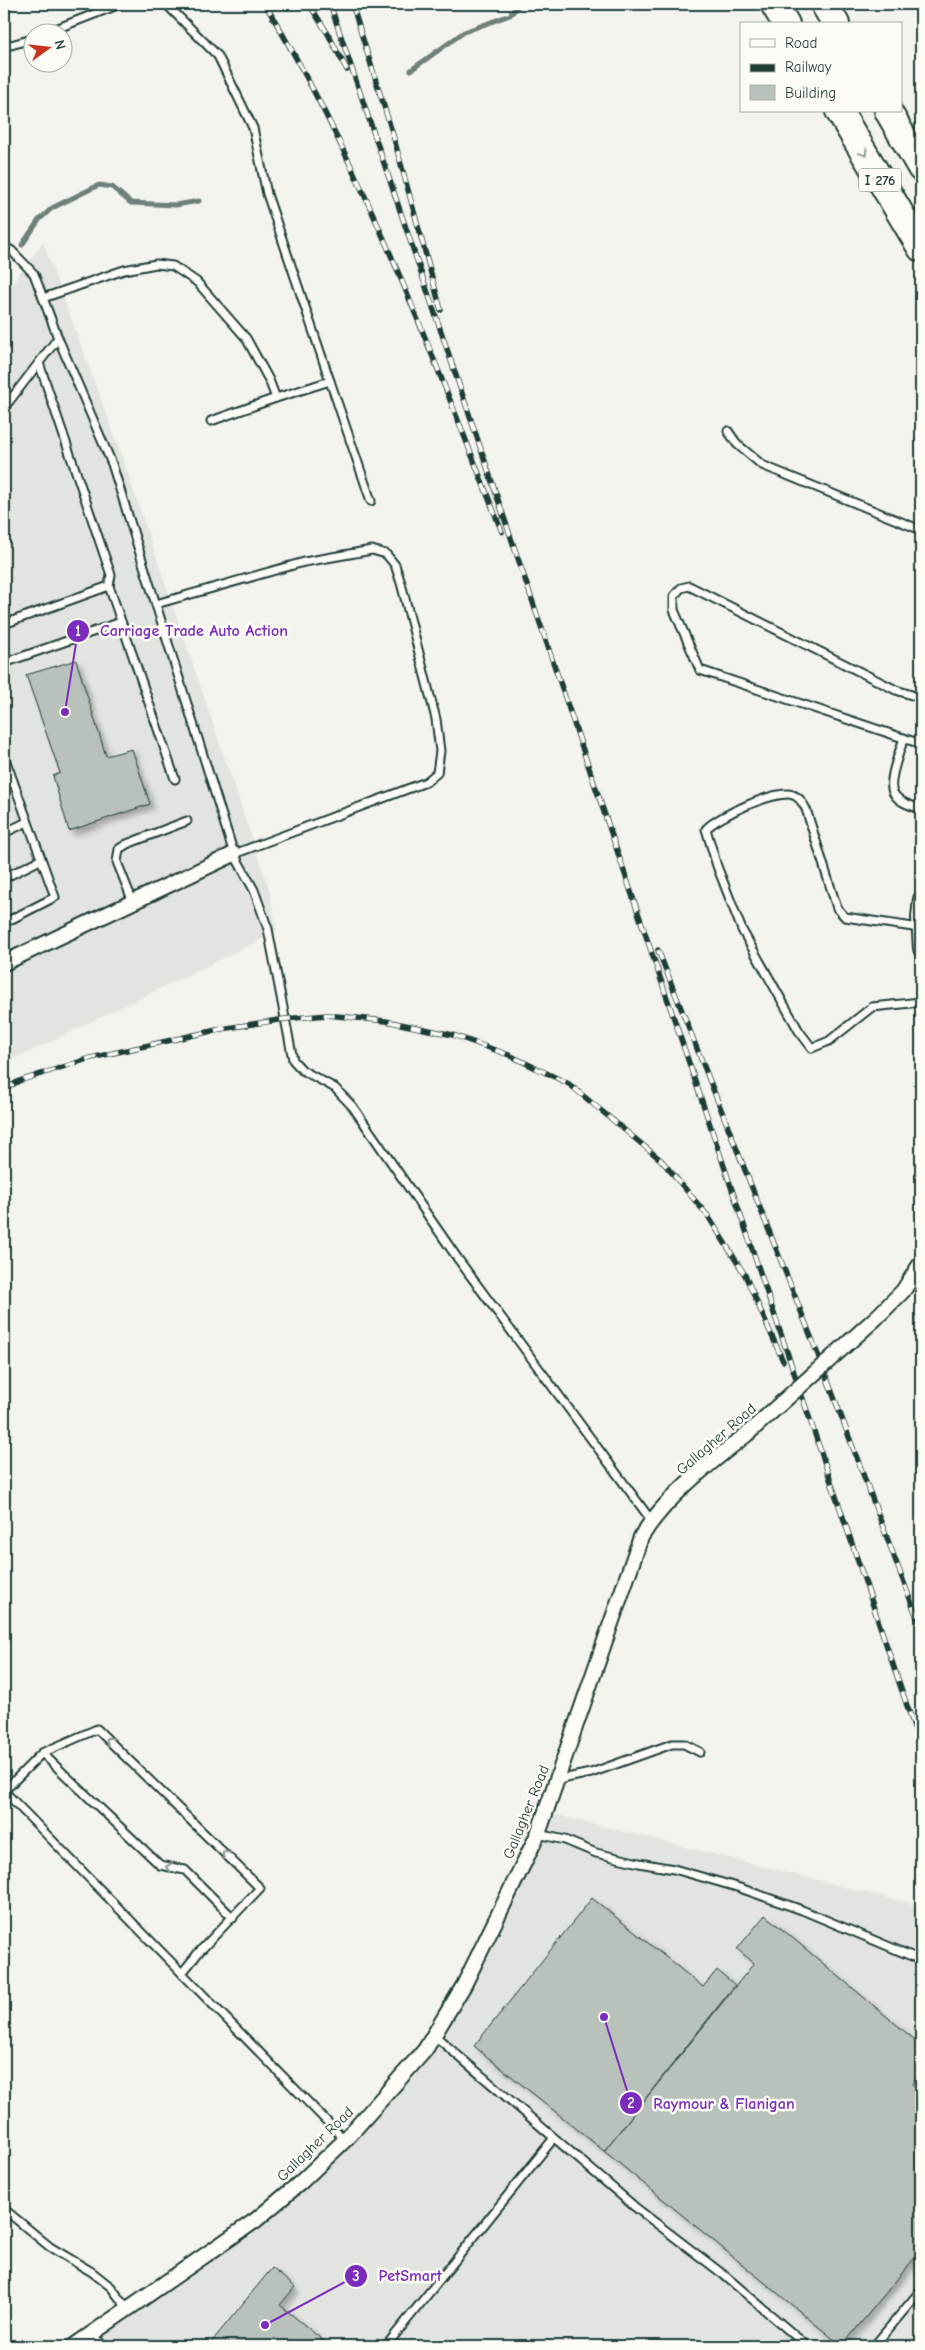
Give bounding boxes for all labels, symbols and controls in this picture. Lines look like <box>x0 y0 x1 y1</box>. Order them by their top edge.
north arrow <box>22 22 72 72</box>
legend <box>740 22 902 112</box>
text: Road <box>785 34 817 52</box>
text: N <box>51 38 69 51</box>
text: Railway <box>785 58 832 76</box>
text: Building <box>785 84 836 102</box>
one-way arrow <box>857 148 867 157</box>
road number: I 276 <box>859 168 901 192</box>
callout: Carriage Trade Auto Action <box>65 615 298 646</box>
text: 1 <box>75 622 81 640</box>
text: Carriage Trade Auto Action <box>100 622 288 640</box>
street label: Gallagher Road <box>672 1400 760 1478</box>
one-way arrow <box>106 1737 115 1746</box>
street label: Gallagher Road <box>499 1762 553 1862</box>
one-way arrow <box>222 1851 231 1860</box>
one-way arrow <box>165 1862 174 1872</box>
callout: Raymour & Flanigan <box>619 2087 805 2118</box>
text: 2 <box>627 2094 635 2112</box>
text: Raymour & Flanigan <box>653 2095 795 2113</box>
street label: Gallagher Road <box>273 2103 357 2185</box>
callout: PetSmart <box>344 2260 452 2291</box>
text: 3 <box>352 2267 360 2285</box>
text: PetSmart <box>378 2267 442 2285</box>

